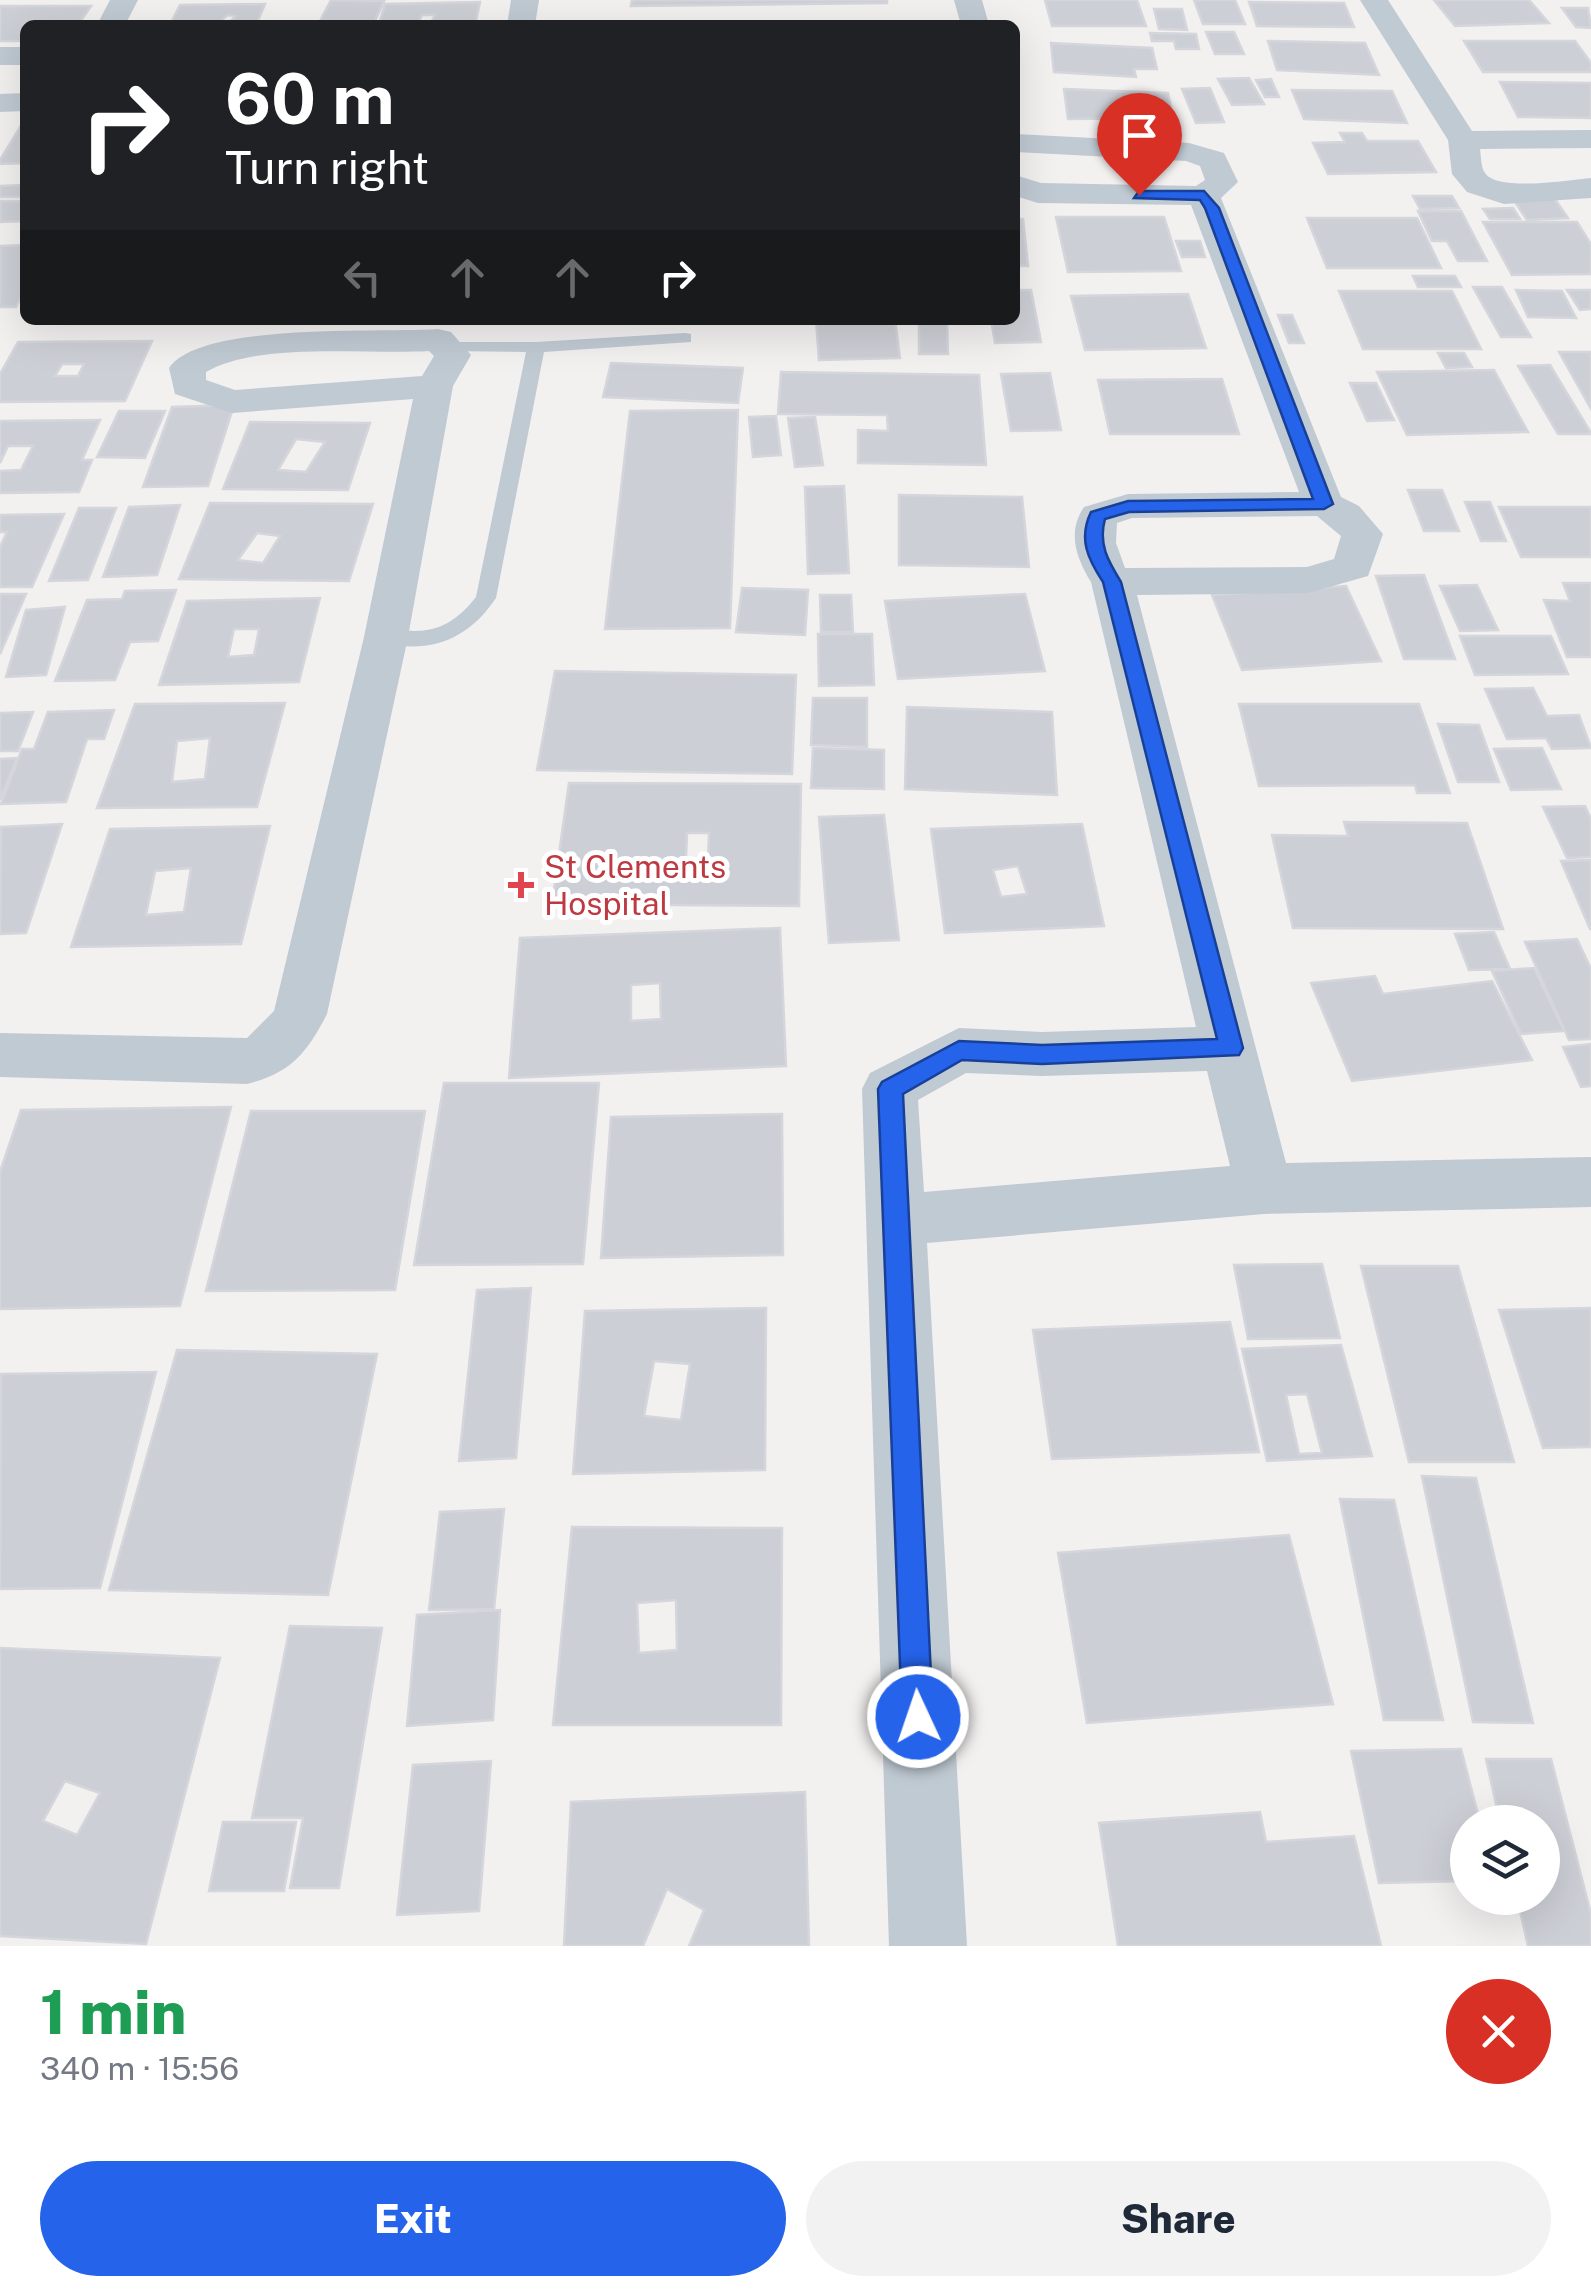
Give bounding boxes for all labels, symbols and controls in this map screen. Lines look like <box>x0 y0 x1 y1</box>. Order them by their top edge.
text: 60 m <box>225 57 395 140</box>
icon: right <box>60 60 190 190</box>
pin <box>1097 93 1182 196</box>
icon: arrive <box>1112 108 1167 163</box>
text: Turn right <box>225 141 429 194</box>
icon: left <box>335 250 390 305</box>
icon: ahead <box>440 250 495 305</box>
icon: ahead <box>545 250 600 305</box>
icon: right <box>650 250 705 305</box>
place label: St Clements Hospital <box>544 848 726 922</box>
marker: St Clements Hospital <box>508 872 534 898</box>
position arrow <box>866 1665 970 1769</box>
map controls <box>1450 1805 1560 1915</box>
button: layers <box>1450 1805 1560 1915</box>
text: 1 min <box>40 1977 187 2048</box>
button: close <box>1446 1979 1551 2084</box>
text: 340 m · 15:56 <box>40 2050 239 2087</box>
button: Exit <box>40 2161 786 2276</box>
button: Share <box>806 2161 1551 2276</box>

